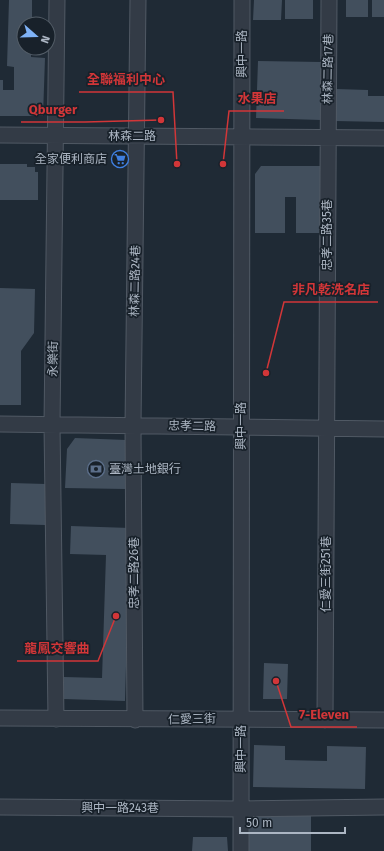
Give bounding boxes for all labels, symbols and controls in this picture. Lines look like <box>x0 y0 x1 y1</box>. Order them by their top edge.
north arrow <box>16 16 56 56</box>
street label: 興中一路 <box>235 30 249 78</box>
text: N <box>38 34 52 45</box>
street label: 林森二路17巷 <box>320 34 336 104</box>
callout: 全聯福利中心 <box>79 67 173 92</box>
text: 全聯福利中心 <box>87 72 165 87</box>
callout: 水果店 <box>229 86 284 111</box>
text: 水果店 <box>237 91 277 106</box>
callout: Qburger <box>21 97 85 122</box>
text: Qburger <box>29 102 78 117</box>
street label: 林森二路 <box>108 129 156 143</box>
supermarket icon: 全家便利商店 <box>110 149 130 169</box>
place label: 全家便利商店 <box>35 152 107 166</box>
street label: 忠孝二路35巷 <box>320 199 334 271</box>
street label: 林森二路24巷 <box>127 245 143 317</box>
callout: 非凡乾洗名店 <box>284 277 378 302</box>
text: 非凡乾洗名店 <box>292 282 370 297</box>
street label: 永樂街 <box>46 341 60 377</box>
street label: 興中一路 <box>234 402 248 450</box>
street label: 忠孝二路 <box>168 419 216 433</box>
bank icon: 臺灣土地銀行 <box>86 459 106 479</box>
place label: 臺灣土地銀行 <box>109 462 181 476</box>
street label: 仁愛三街251巷 <box>319 536 333 612</box>
street label: 忠孝二路26巷 <box>127 537 141 609</box>
callout: 龍鳳交響曲 <box>17 636 98 661</box>
text: 龍鳳交響曲 <box>24 641 90 656</box>
callout: 7-Eleven <box>291 702 357 727</box>
text: 7-Eleven <box>299 707 349 722</box>
street label: 仁愛三街 <box>168 712 216 726</box>
street label: 興中一路 <box>234 725 248 773</box>
street label: 興中一路243巷 <box>81 801 159 815</box>
scale bar <box>240 809 345 835</box>
text: 50 m <box>246 816 272 830</box>

